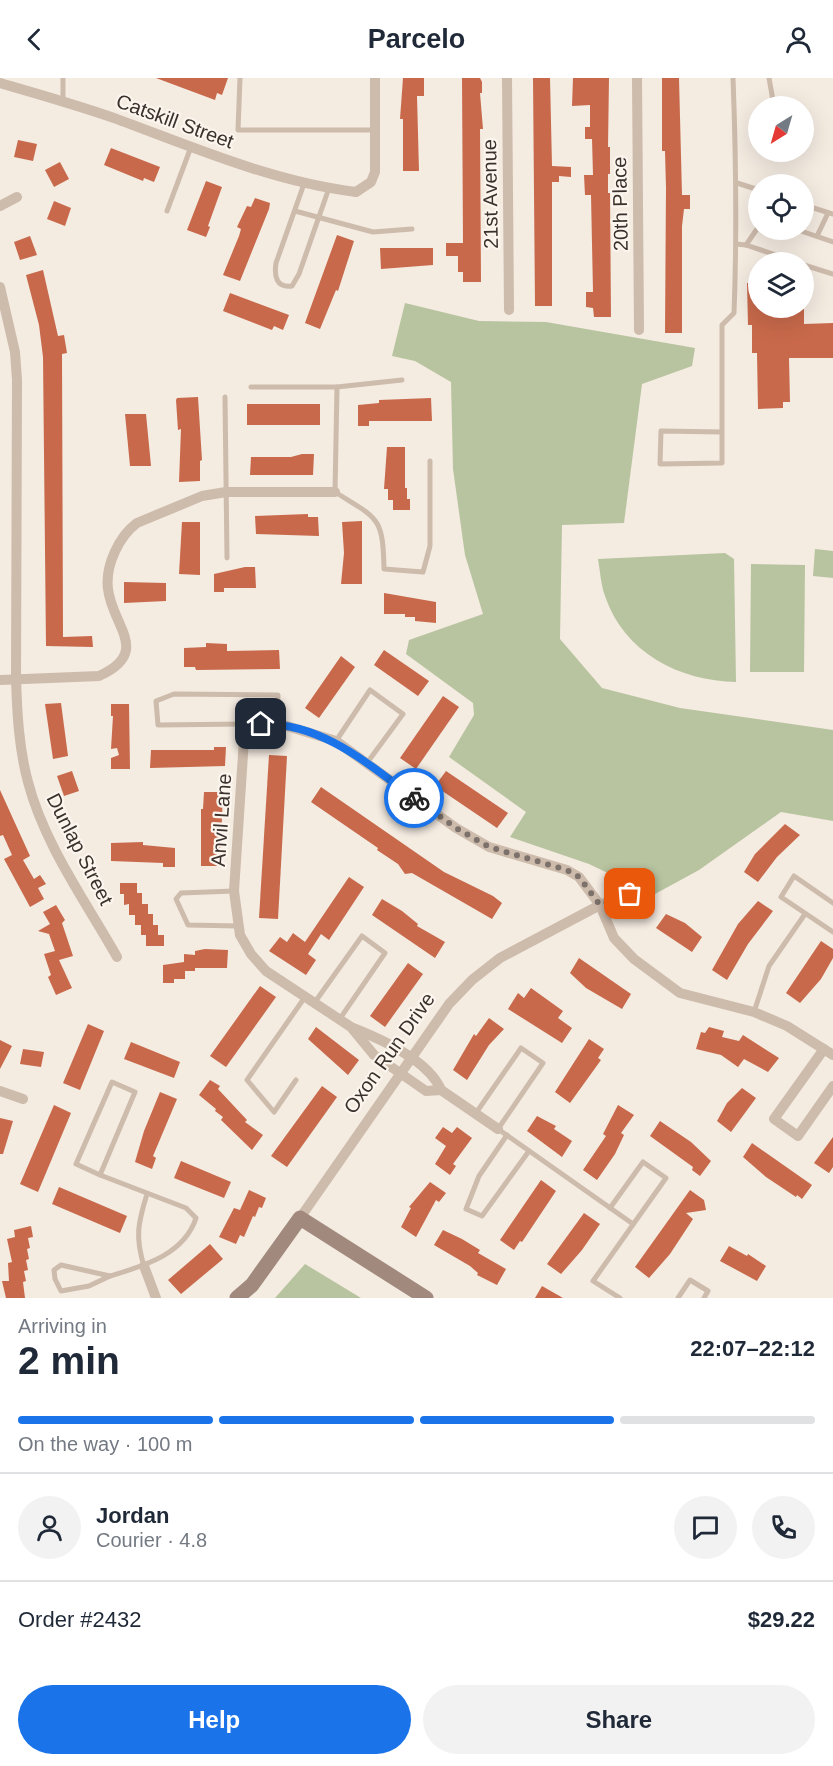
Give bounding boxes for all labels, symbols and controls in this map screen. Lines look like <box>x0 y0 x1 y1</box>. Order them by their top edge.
icon: back <box>18 23 51 56</box>
icon: person <box>782 23 815 56</box>
text: Parcelo <box>368 24 465 54</box>
street label: Catskill Street <box>113 90 237 153</box>
north arrow <box>748 96 814 162</box>
map controls <box>748 96 814 318</box>
street label: 21st Avenue <box>478 139 502 249</box>
street label: 20th Place <box>608 157 632 251</box>
button: locate <box>748 174 814 240</box>
button: layers <box>748 252 814 318</box>
pin <box>235 698 286 749</box>
icon: home <box>244 707 277 740</box>
courier <box>384 768 444 828</box>
street label: Anvil Lane <box>207 773 235 867</box>
icon: bike <box>398 782 431 815</box>
street label: Dunlap Street <box>42 790 118 909</box>
pin <box>604 868 655 919</box>
icon: bag <box>613 877 646 910</box>
street label: Oxon Run Drive <box>339 988 439 1118</box>
text: Arriving in <box>18 1315 107 1337</box>
text: 22:07–22:12 <box>690 1336 815 1361</box>
text: 2 min <box>18 1339 120 1382</box>
text: On the way · 100 m <box>18 1433 193 1455</box>
button: person <box>18 1496 81 1559</box>
button: chat <box>674 1496 737 1559</box>
button: phone <box>752 1496 815 1559</box>
text: Jordan <box>96 1503 169 1528</box>
text: Courier · 4.8 <box>96 1529 207 1551</box>
text: Order #2432 <box>18 1607 142 1632</box>
text: $29.22 <box>748 1607 815 1632</box>
button: Help <box>18 1685 411 1754</box>
button: Share <box>423 1685 815 1754</box>

